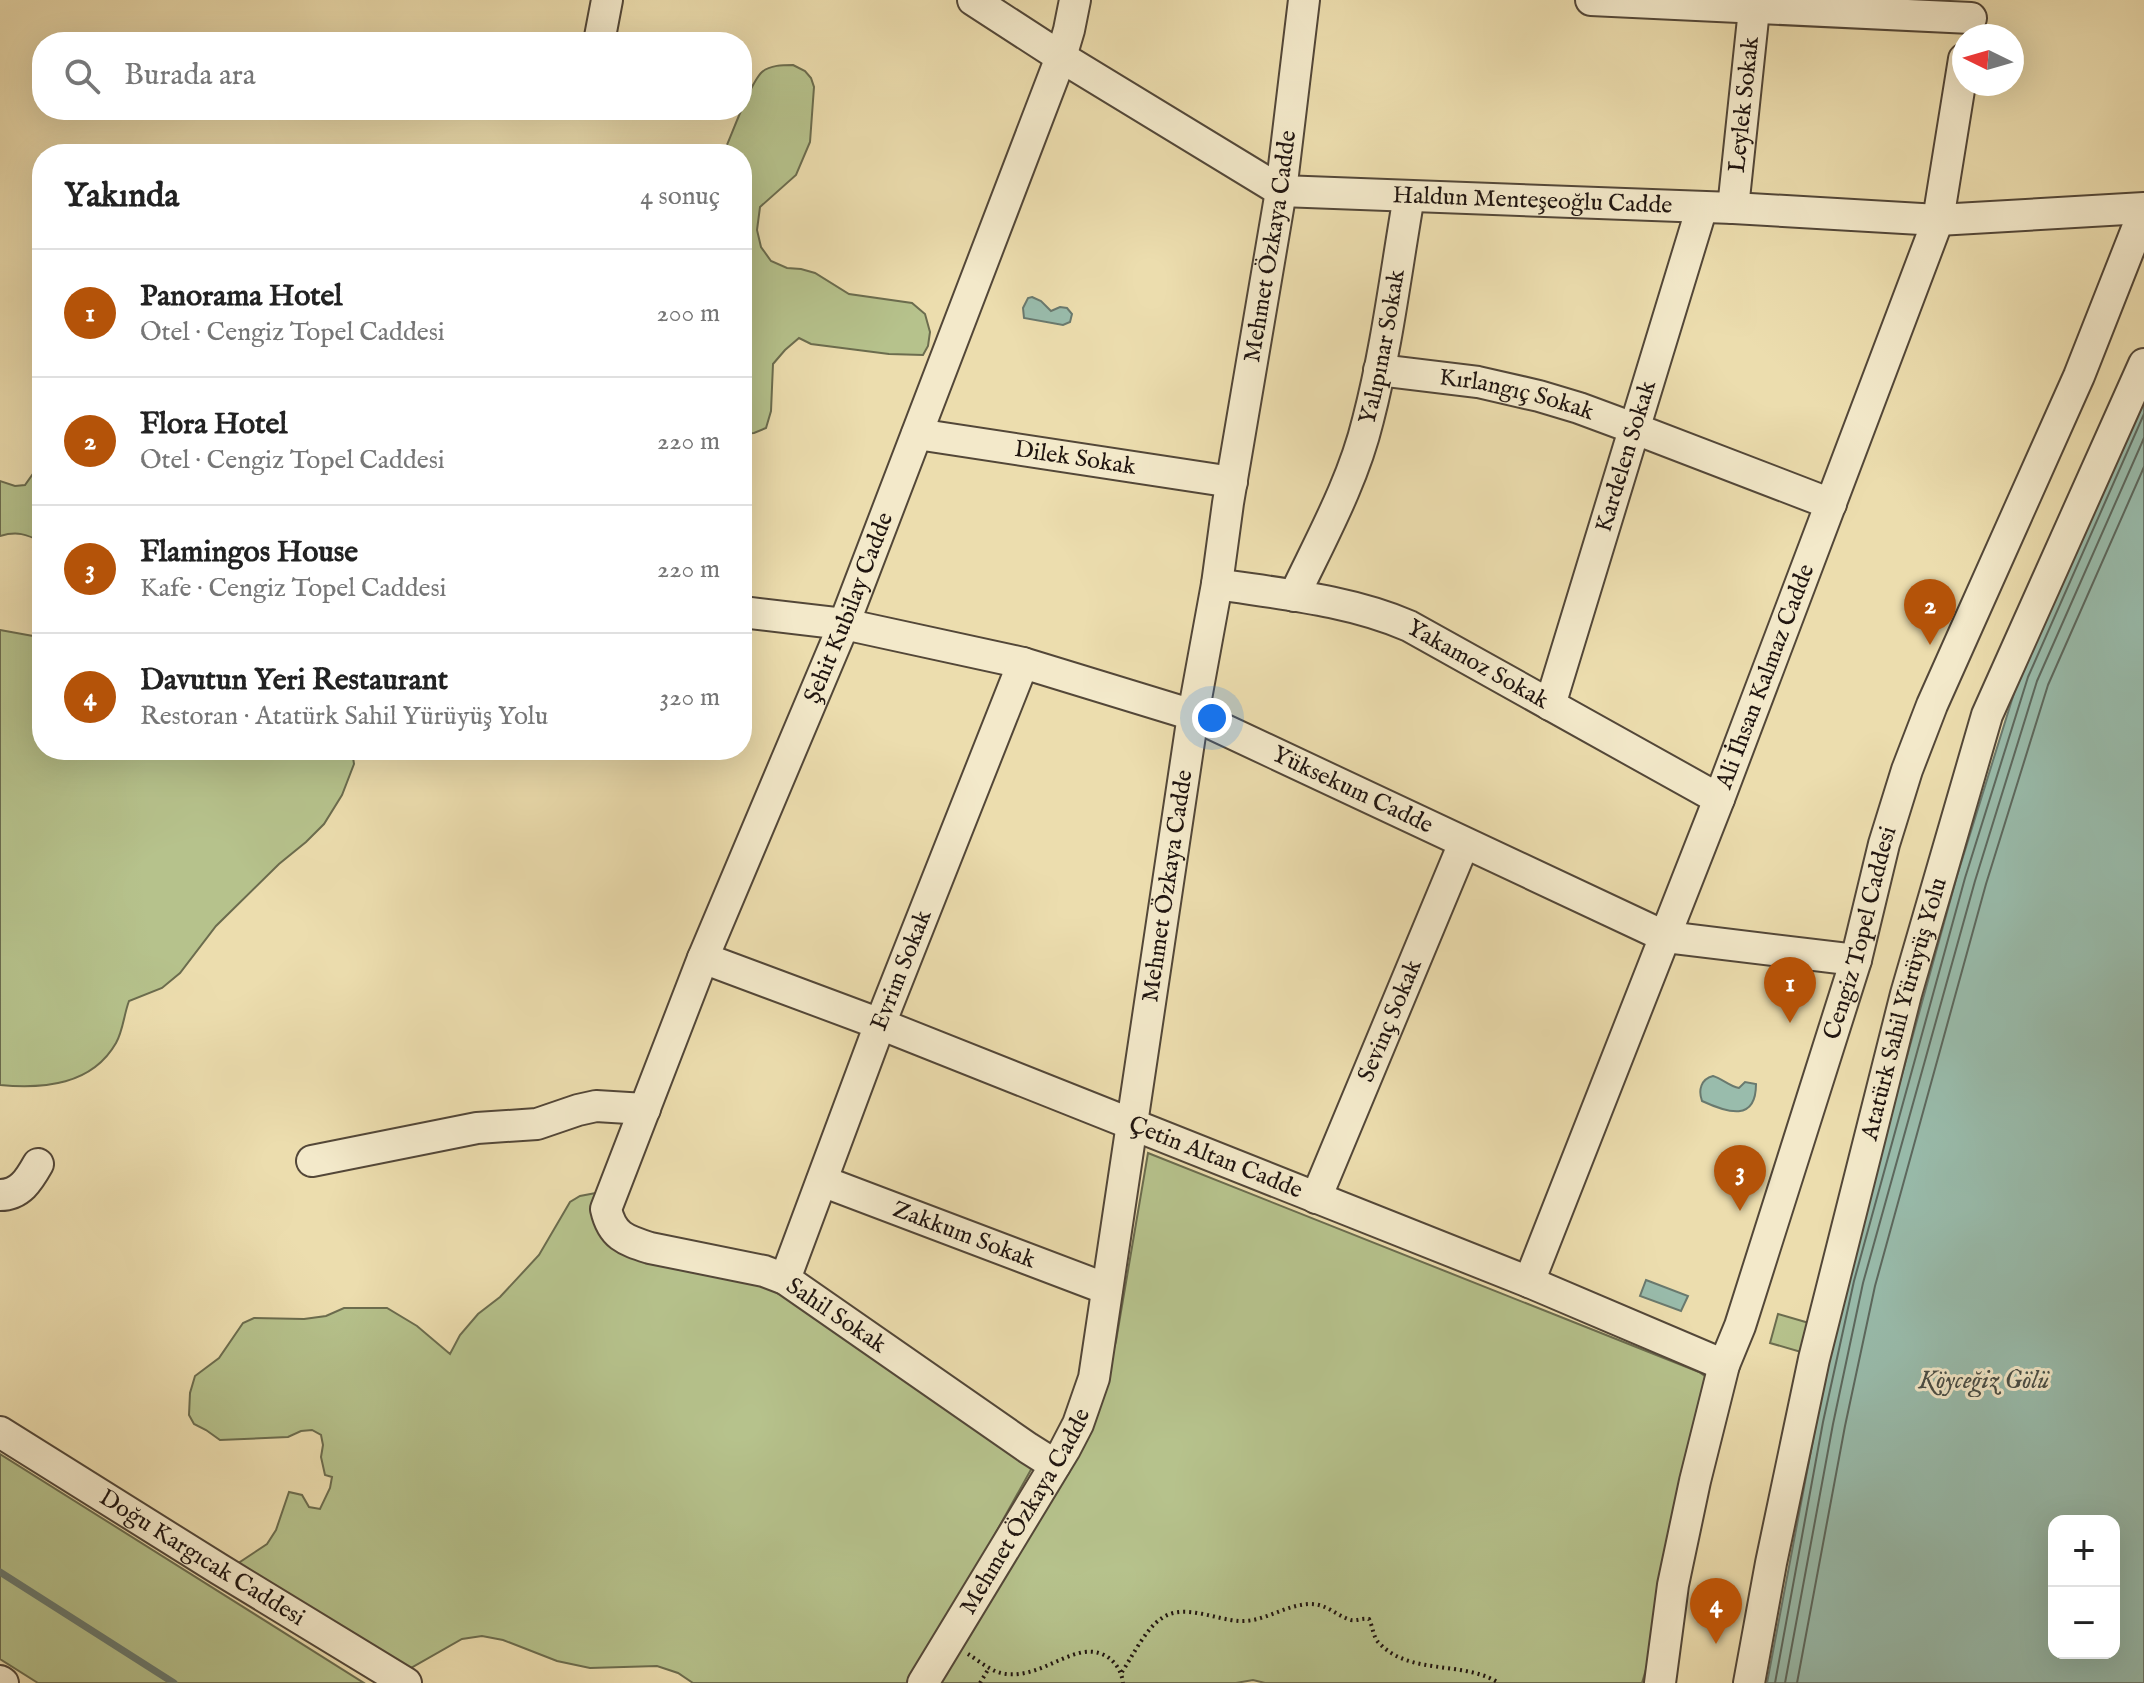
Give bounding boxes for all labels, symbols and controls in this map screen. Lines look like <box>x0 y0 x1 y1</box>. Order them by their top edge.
north arrow <box>1952 24 2024 96</box>
search box <box>32 32 752 120</box>
street label: Leylek Sokak <box>1721 35 1767 174</box>
icon: search <box>60 54 104 98</box>
text: Burada ara <box>124 57 256 95</box>
street label: Mehmet Özkaya Cadde <box>1237 129 1304 365</box>
text: Yakında <box>64 175 179 218</box>
text: 4 sonuç <box>640 180 720 213</box>
street label: Haldun Menteşeoğlu Cadde <box>1392 180 1673 221</box>
street label: Yalıpınar Sokak <box>1352 267 1412 427</box>
text: Panorama Hotel <box>140 278 343 316</box>
text: 1 <box>85 297 95 330</box>
text: 200 m <box>656 297 720 330</box>
text: Otel · Cengiz Topel Caddesi <box>140 316 445 349</box>
street label: Kırlangıç Sokak <box>1437 362 1599 428</box>
street label: Kardelen Sokak <box>1588 377 1664 536</box>
text: Flora Hotel <box>140 406 287 444</box>
text: 2 <box>84 425 96 458</box>
text: 220 m <box>657 425 720 458</box>
street label: Dilek Sokak <box>1012 434 1138 483</box>
text: Otel · Cengiz Topel Caddesi <box>140 444 445 477</box>
street label: Şehit Kubilay Cadde <box>797 508 901 708</box>
text: Flamingos House <box>140 534 358 572</box>
text: 3 <box>85 553 95 586</box>
text: 220 m <box>657 553 720 586</box>
street label: Ali İhsan Kalmaz Cadde <box>1708 560 1822 794</box>
text: Kafe · Cengiz Topel Caddesi <box>140 572 447 605</box>
pin: 2 <box>1904 579 1956 645</box>
street label: Yakamoz Sokak <box>1401 612 1555 717</box>
text: Davutun Yeri Restaurant <box>140 662 448 700</box>
text: 4 <box>84 681 96 714</box>
text: 320 m <box>660 681 720 714</box>
your location <box>1192 698 1232 738</box>
text: Restoran · Atatürk Sahil Yürüyüş Yolu <box>140 700 548 733</box>
street label: Yüksekum Cadde <box>1267 739 1438 841</box>
street label: Mehmet Özkaya Cadde <box>1135 768 1200 1004</box>
street label: Cengiz Topel Caddesi <box>1816 822 1904 1044</box>
street label: Atatürk Sahil Yürüyüş Yolu <box>1854 874 1954 1144</box>
street label: Evrim Sokak <box>863 905 939 1035</box>
street label: Sevinç Sokak <box>1351 955 1429 1087</box>
pin: 1 <box>1764 957 1816 1023</box>
street label: Çetin Altan Cadde <box>1124 1109 1307 1206</box>
pin: 3 <box>1714 1145 1766 1211</box>
street label: Zakkum Sokak <box>888 1194 1040 1276</box>
street label: Sahil Sokak <box>780 1271 892 1361</box>
water label: Köyceğiz Gölü <box>1917 1364 2051 1398</box>
street label: Mehmet Özkaya Cadde <box>953 1404 1098 1620</box>
street label: Doğu Kargıcak Caddesi <box>93 1482 311 1633</box>
map controls <box>2048 1515 2120 1659</box>
button: + <box>2048 1515 2120 1587</box>
pin: 4 <box>1690 1578 1742 1644</box>
button: − <box>2048 1587 2120 1659</box>

